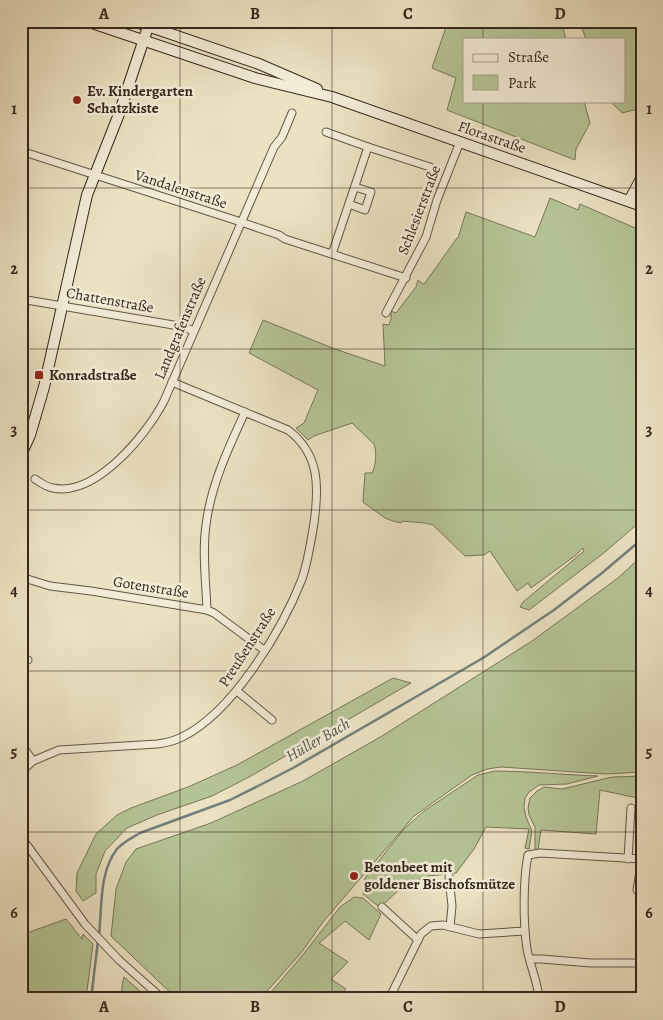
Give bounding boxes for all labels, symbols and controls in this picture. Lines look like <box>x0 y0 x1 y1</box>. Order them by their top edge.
text: A <box>98 3 110 25</box>
text: B <box>250 3 260 25</box>
text: C <box>403 3 413 25</box>
text: D <box>554 3 566 25</box>
legend <box>463 38 626 102</box>
text: Straße <box>508 47 549 67</box>
text: Park <box>508 73 537 93</box>
place label: Ev. Kindergarten Schatzkiste <box>87 81 194 118</box>
marker: Ev. Kindergarten Schatzkiste <box>71 94 83 106</box>
text: 1 <box>11 98 17 120</box>
text: 1 <box>646 98 652 120</box>
street label: Florastraße <box>455 116 529 158</box>
street label: Schlesierstraße <box>393 162 445 258</box>
street label: Vandalenstraße <box>131 164 230 213</box>
text: 2 <box>10 258 18 280</box>
text: 2 <box>645 258 653 280</box>
street label: Landgrafenstraße <box>149 273 211 382</box>
street label: Chattenstraße <box>65 282 156 318</box>
place label: Konradstraße <box>49 365 137 385</box>
marker: Konradstraße <box>33 369 45 381</box>
text: 3 <box>11 419 18 441</box>
text: 3 <box>646 419 653 441</box>
street label: Gotenstraße <box>112 571 190 603</box>
text: 4 <box>10 580 18 602</box>
text: 4 <box>645 580 653 602</box>
street label: Preußenstraße <box>214 603 280 691</box>
water label: Hüller Bach <box>282 713 354 767</box>
text: 5 <box>11 741 18 763</box>
text: 5 <box>646 741 653 763</box>
place label: Betonbeet mit goldener Bischofsmütze <box>364 857 515 894</box>
marker: Betonbeet mit goldener Bischofsmütze <box>348 870 360 882</box>
text: 6 <box>10 902 18 924</box>
text: 6 <box>645 902 653 924</box>
text: A <box>98 996 110 1018</box>
text: B <box>250 996 260 1018</box>
text: C <box>403 996 413 1018</box>
text: D <box>554 996 566 1018</box>

